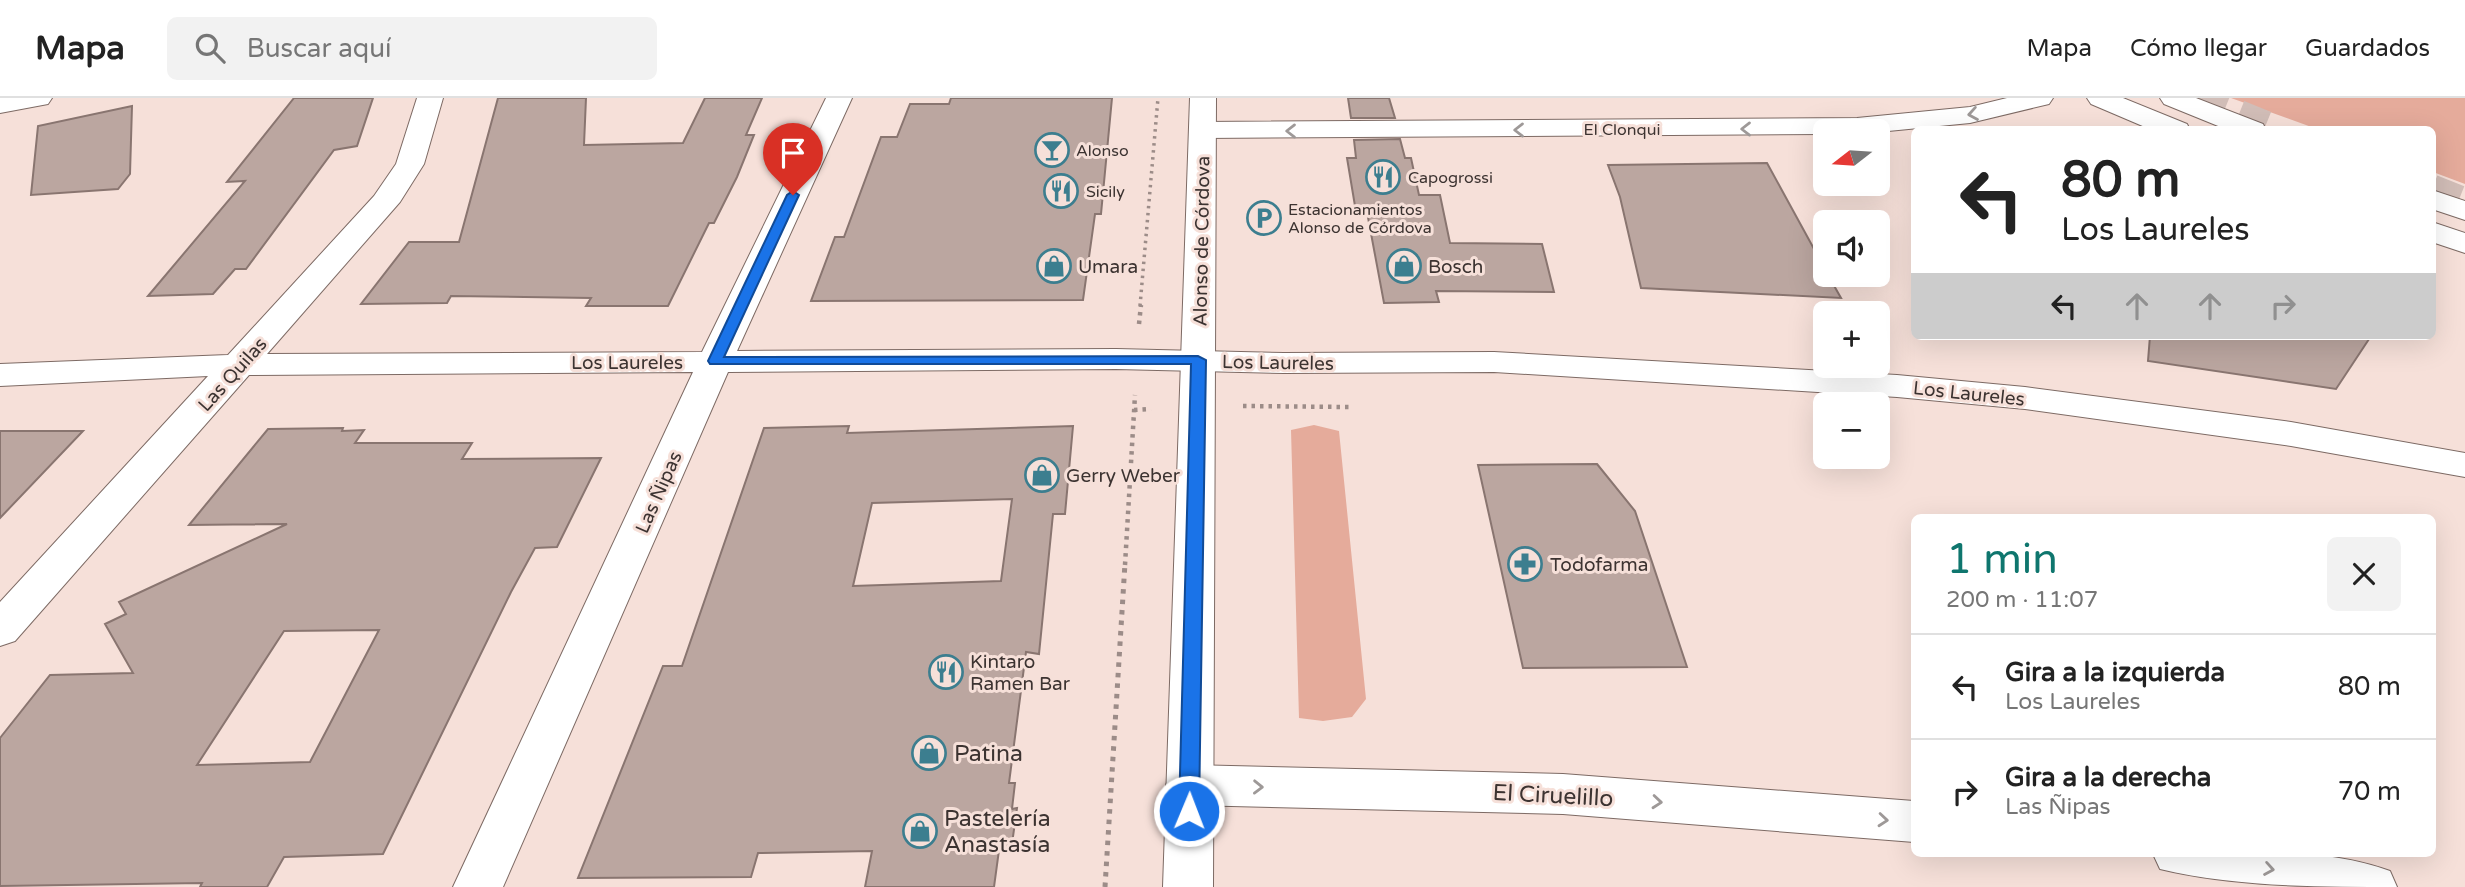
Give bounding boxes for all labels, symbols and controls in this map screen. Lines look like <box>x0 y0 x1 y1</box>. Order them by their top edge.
search box <box>167 17 657 80</box>
text: Mapa <box>35 29 125 68</box>
icon: search <box>191 29 229 67</box>
text: Buscar aquí <box>247 33 391 64</box>
text: Mapa <box>2027 34 2092 63</box>
text: Cómo llegar <box>2130 34 2267 63</box>
text: Guardados <box>2305 34 2430 63</box>
one-way arrow <box>1967 105 1979 120</box>
north arrow <box>1813 119 1890 196</box>
map controls <box>1813 119 1890 469</box>
street label: El Clonqui <box>1584 120 1660 140</box>
one-way arrow <box>1741 121 1751 137</box>
one-way arrow <box>1513 122 1524 138</box>
pin <box>763 123 823 195</box>
one-way arrow <box>1286 123 1296 139</box>
bar icon: Alonso <box>1033 131 1071 169</box>
icon: arrive <box>774 134 812 172</box>
place label: Alonso <box>1076 141 1129 161</box>
text: 80 m <box>2061 151 2180 210</box>
icon: left <box>1946 154 2037 245</box>
street label: Alonso de Córdova <box>1190 155 1214 327</box>
restaurant icon: Capogrossi <box>1364 158 1402 196</box>
place label: Capogrossi <box>1408 168 1493 188</box>
restaurant icon: Sicily <box>1042 172 1080 210</box>
place label: Sicily <box>1086 182 1125 202</box>
parking icon: Estacionamientos Alonso de Córdova <box>1245 199 1283 237</box>
place label: Estacionamientos Alonso de Córdova <box>1288 200 1432 238</box>
button: sound <box>1813 210 1890 287</box>
text: Los Laureles <box>2061 211 2250 249</box>
shop icon: Umara <box>1035 247 1073 285</box>
shop icon: Bosch <box>1385 247 1423 285</box>
place label: Umara <box>1078 256 1138 278</box>
place label: Bosch <box>1428 256 1483 278</box>
icon: left <box>2045 287 2083 325</box>
icon: ahead <box>2118 287 2156 325</box>
icon: ahead <box>2191 287 2229 325</box>
icon: right <box>2264 287 2302 325</box>
button: + <box>1813 301 1890 378</box>
street label: Las Quilas <box>194 333 272 416</box>
street label: Los Laureles <box>1222 351 1334 375</box>
street label: Los Laureles <box>571 352 683 374</box>
street label: Los Laureles <box>1912 377 2026 411</box>
button: − <box>1813 392 1890 469</box>
street label: Las Ñipas <box>630 448 687 537</box>
shop icon: Gerry Weber <box>1023 456 1061 494</box>
place label: Gerry Weber <box>1066 465 1181 487</box>
text: 1 min <box>1946 534 2058 585</box>
button: close <box>2327 537 2401 611</box>
pharmacy icon: Todofarma <box>1506 545 1544 583</box>
place label: Todofarma <box>1550 554 1648 576</box>
text: 200 m · 11:07 <box>1946 586 2098 614</box>
place label: Kintaro Ramen Bar <box>970 651 1071 695</box>
restaurant icon: Kintaro Ramen Bar <box>927 653 965 691</box>
text: Gira a la izquierda <box>2005 657 2225 688</box>
icon: left <box>1946 668 1984 706</box>
text: 80 m <box>2338 671 2401 702</box>
text: Los Laureles <box>2005 688 2141 716</box>
shop icon: Patina <box>910 734 948 772</box>
place label: Patina <box>954 740 1023 768</box>
text: Gira a la derecha <box>2005 762 2211 793</box>
icon: right <box>1946 773 1984 811</box>
position arrow <box>1152 774 1226 848</box>
text: 70 m <box>2338 776 2401 807</box>
one-way arrow <box>1253 779 1264 794</box>
street label: El Ciruelillo <box>1492 779 1614 813</box>
text: Las Ñipas <box>2005 793 2111 821</box>
one-way arrow <box>1651 794 1662 809</box>
place label: Pastelería Anastasía <box>944 805 1051 859</box>
shop icon: Pastelería Anastasía <box>901 812 939 850</box>
one-way arrow <box>1878 812 1889 827</box>
one-way arrow <box>2263 861 2275 876</box>

